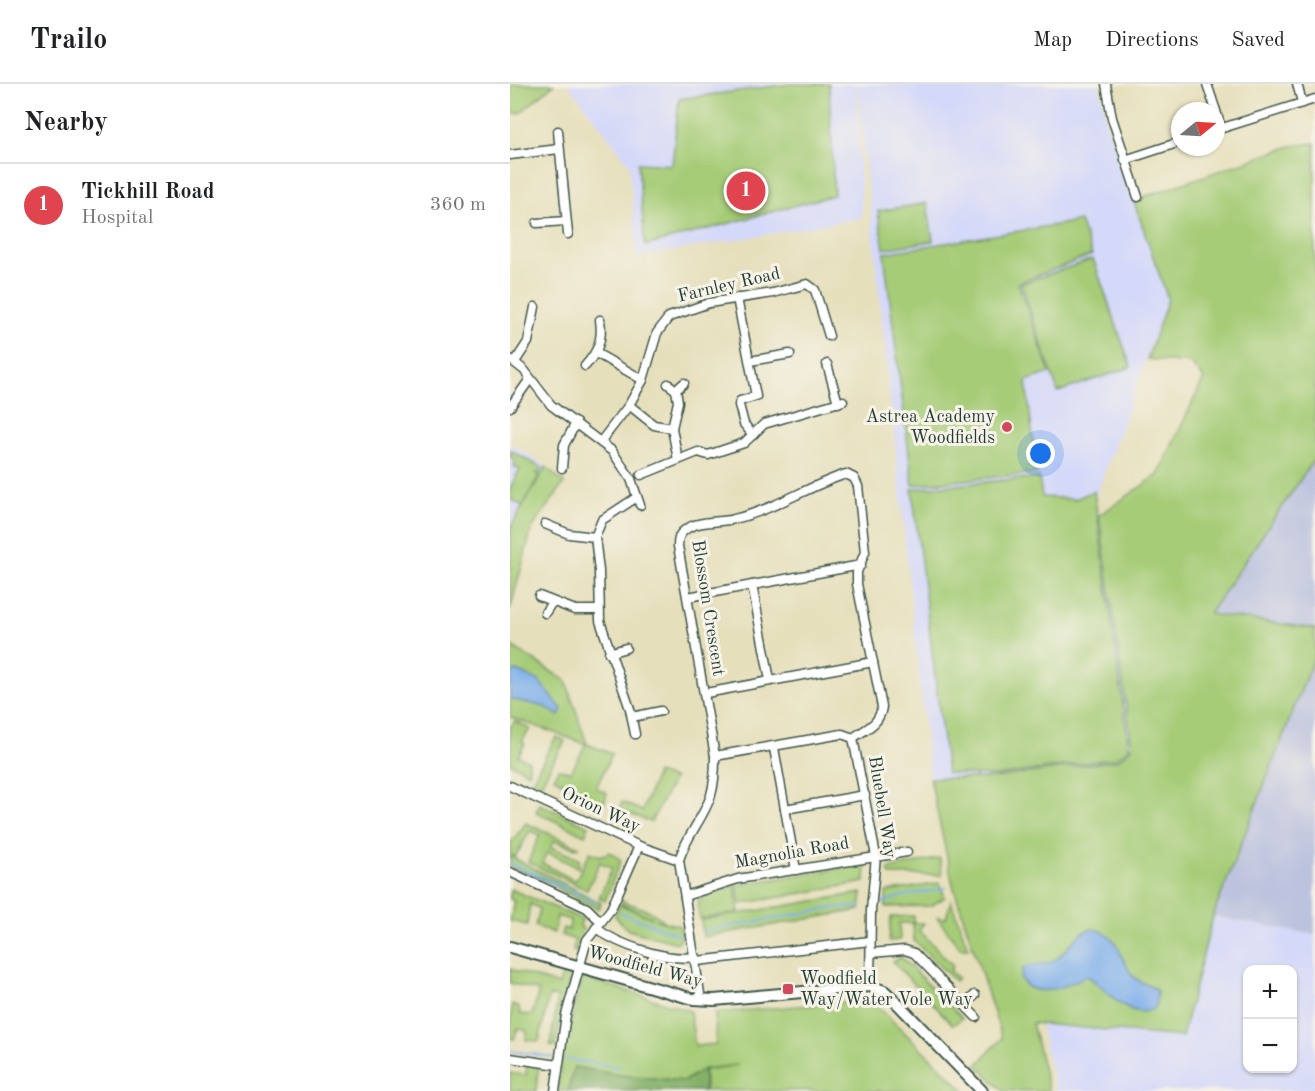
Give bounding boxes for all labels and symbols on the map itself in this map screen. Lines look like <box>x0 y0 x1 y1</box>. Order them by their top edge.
north arrow <box>1171 102 1225 156</box>
pin: 1 <box>726 168 766 214</box>
street label: Farnley Road <box>676 264 782 306</box>
place label: Astrea Academy Woodfields <box>866 408 995 447</box>
marker: Astrea Academy Woodfields <box>1000 420 1014 434</box>
your location <box>1026 439 1055 468</box>
street label: Blossom Crescent <box>688 539 728 677</box>
street label: Bluebell Way <box>865 755 899 860</box>
street label: Orion Way <box>559 784 643 836</box>
street label: Magnolia Road <box>733 834 851 872</box>
street label: Woodfield Way <box>586 943 705 991</box>
place label: Woodfield Way/Water Vole Way <box>800 970 973 1009</box>
marker: Woodfield Way/Water Vole Way <box>781 982 795 996</box>

